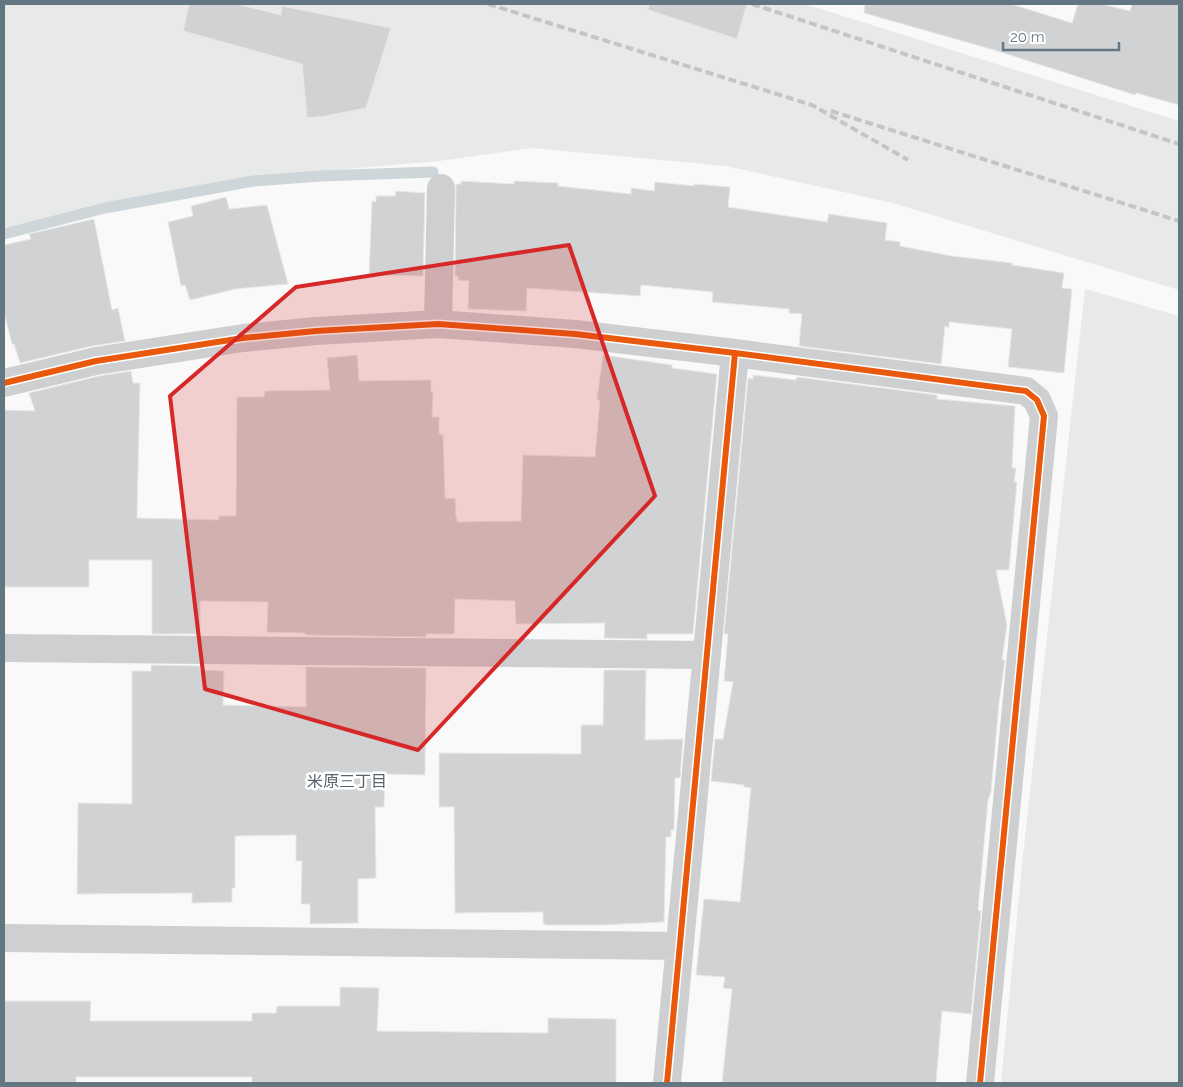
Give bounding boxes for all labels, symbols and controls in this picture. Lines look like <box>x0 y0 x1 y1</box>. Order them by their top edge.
scale bar <box>1003 20 1119 52</box>
text: 20 m <box>1010 28 1045 46</box>
district label: 米原三丁目 <box>307 772 387 791</box>

